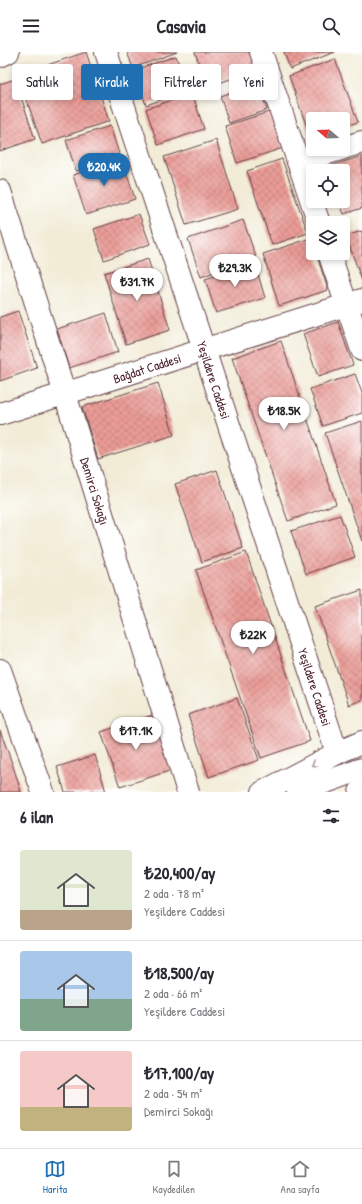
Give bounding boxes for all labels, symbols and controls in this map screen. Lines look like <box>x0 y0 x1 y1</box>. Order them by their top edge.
text: Casavia <box>156 14 206 39</box>
icon: menu <box>20 15 42 37</box>
icon: search <box>320 15 342 37</box>
chip: Satılık <box>12 64 73 100</box>
chip: Kiralık <box>81 64 143 100</box>
chip: Filtreler <box>151 64 221 100</box>
chip: Yeni <box>229 64 278 100</box>
north arrow <box>306 112 350 156</box>
map controls <box>306 112 350 260</box>
pin: ₺20.4K <box>71 153 137 187</box>
text: ₺20.4K <box>87 157 121 175</box>
button: locate <box>306 164 350 208</box>
button: layers <box>306 216 350 260</box>
pin: ₺29.3K <box>202 254 268 288</box>
text: ₺29.3K <box>218 258 252 276</box>
pin: ₺31.7K <box>104 268 170 302</box>
text: ₺31.7K <box>120 272 154 290</box>
street label: Yeşildere Caddesi <box>193 339 235 421</box>
street label: Bağdat Caddesi <box>111 349 183 387</box>
pin: ₺18.5K <box>251 397 317 431</box>
text: ₺18.5K <box>268 401 300 419</box>
street label: Demirci Sokağı <box>76 455 114 527</box>
pin: ₺22K <box>229 621 277 655</box>
text: ₺22K <box>240 625 266 643</box>
street label: Yeşildere Caddesi <box>294 646 336 728</box>
pin: ₺17.1K <box>103 717 169 751</box>
text: ₺17.1K <box>120 721 152 739</box>
one-way arrow <box>311 760 318 767</box>
text: 6 ilan <box>20 805 53 828</box>
icon: filters <box>320 805 342 827</box>
text: ₺20,400/ay <box>144 861 215 884</box>
icon: home <box>52 866 100 914</box>
text: 2 oda · 78 m² <box>144 884 204 902</box>
text: Yeşildere Caddesi <box>144 902 225 920</box>
text: ₺18,500/ay <box>144 961 214 984</box>
icon: home <box>52 967 100 1015</box>
text: 2 oda · 66 m² <box>144 984 202 1002</box>
text: Yeşildere Caddesi <box>144 1002 225 1020</box>
text: ₺17,100/ay <box>144 1061 214 1084</box>
icon: home <box>52 1067 100 1115</box>
text: 2 oda · 54 m² <box>144 1084 202 1102</box>
text: Demirci Sokağı <box>144 1102 213 1120</box>
tab: Harita <box>43 1158 67 1196</box>
tab: Kaydedilen <box>153 1158 195 1196</box>
tab: Ana sayfa <box>281 1158 319 1196</box>

